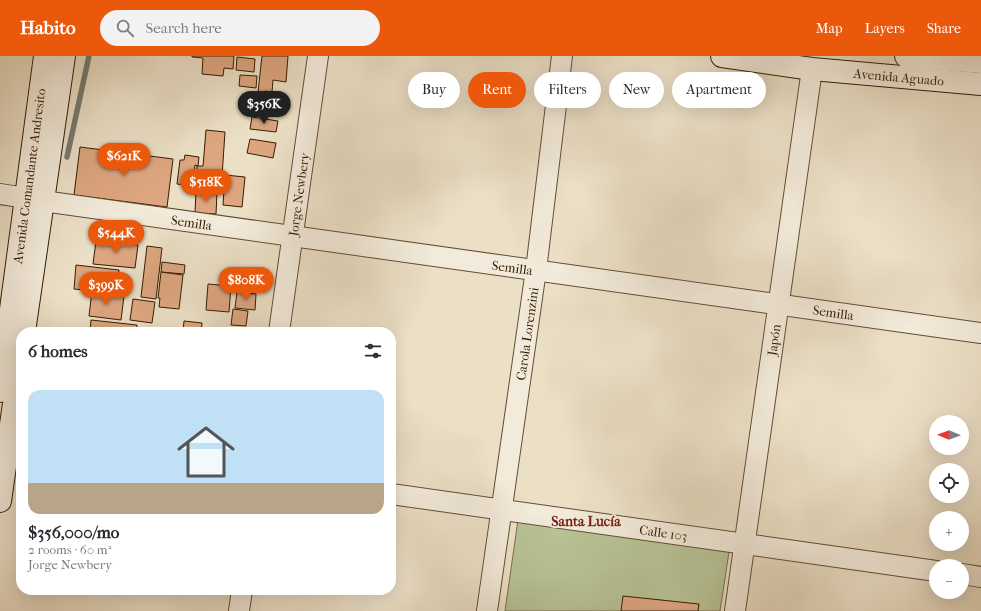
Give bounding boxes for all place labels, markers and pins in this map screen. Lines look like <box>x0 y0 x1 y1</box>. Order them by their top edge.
pin: $356K <box>236 91 292 125</box>
pin: $621K <box>96 143 152 177</box>
pin: $518K <box>178 169 234 203</box>
pin: $544K <box>88 220 144 254</box>
pin: $808K <box>218 267 274 301</box>
pin: $399K <box>78 272 134 306</box>

